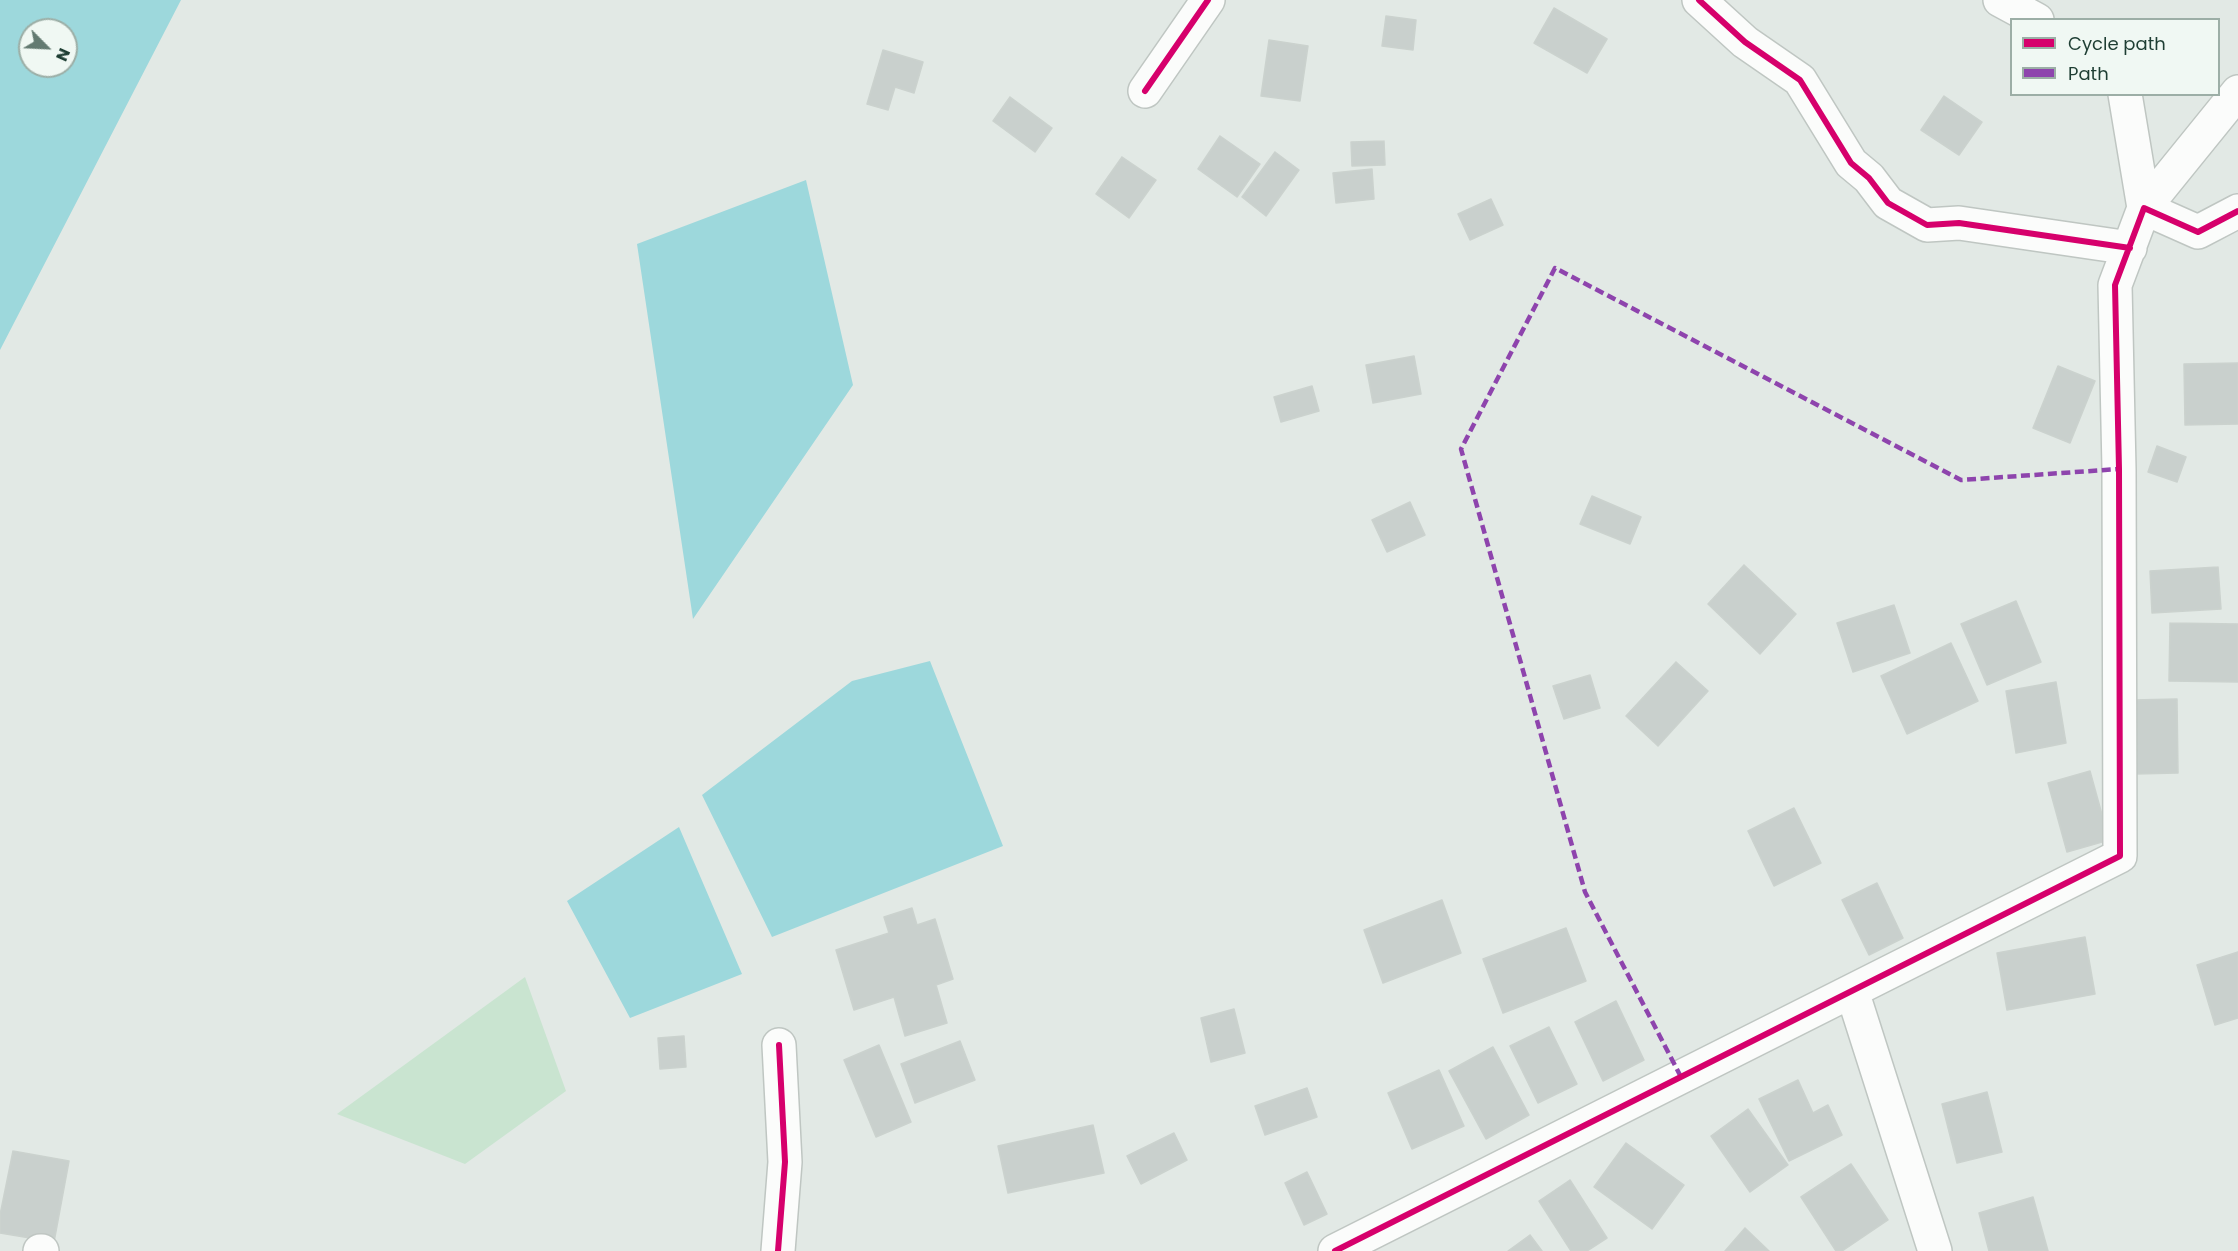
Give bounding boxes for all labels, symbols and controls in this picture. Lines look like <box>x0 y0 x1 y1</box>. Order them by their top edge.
north arrow <box>18 18 78 78</box>
legend <box>2010 18 2220 96</box>
text: Cycle path <box>2068 31 2166 56</box>
text: N <box>50 45 76 65</box>
text: Path <box>2068 61 2109 86</box>

